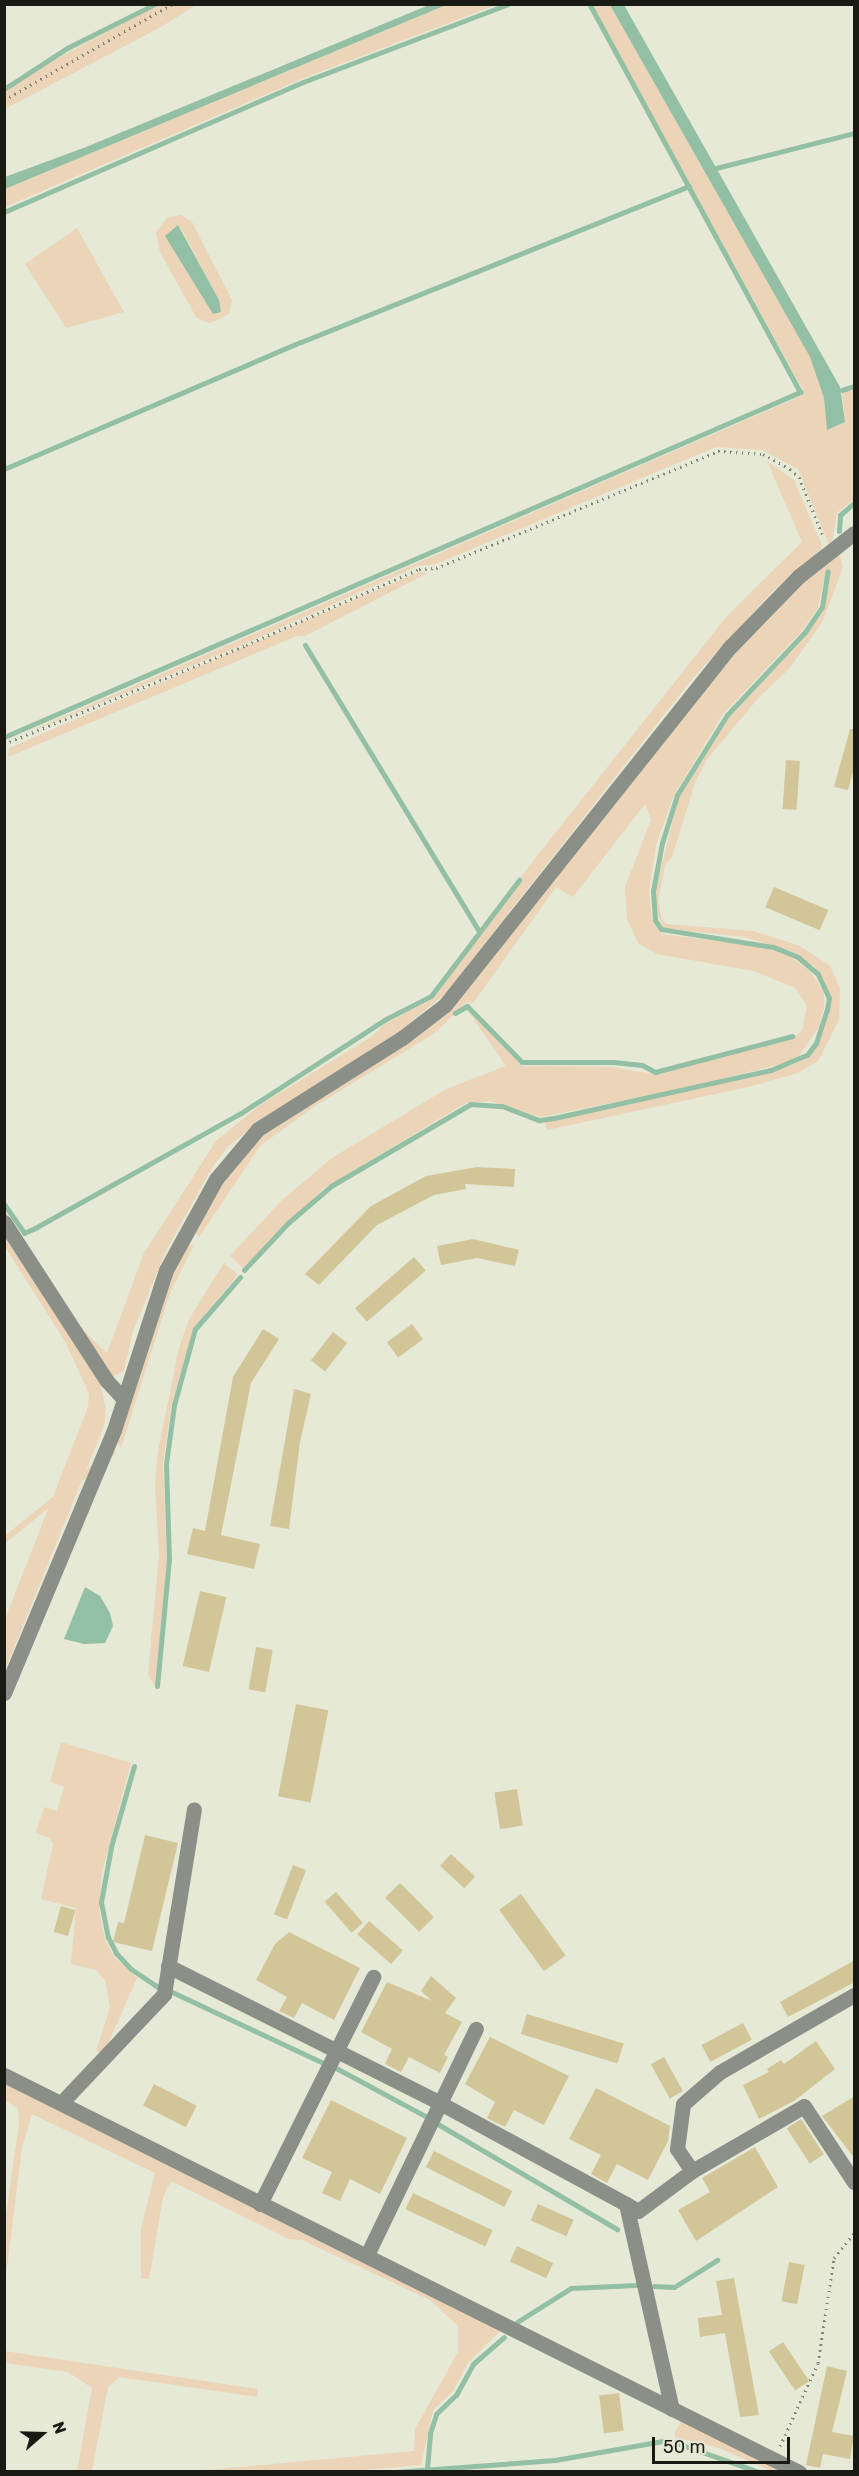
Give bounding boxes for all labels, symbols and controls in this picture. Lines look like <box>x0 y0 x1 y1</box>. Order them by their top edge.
north arrow <box>12 2404 72 2464</box>
text: N <box>48 2419 70 2436</box>
scale bar <box>655 2425 793 2463</box>
text: 50 m <box>663 2436 706 2458</box>

